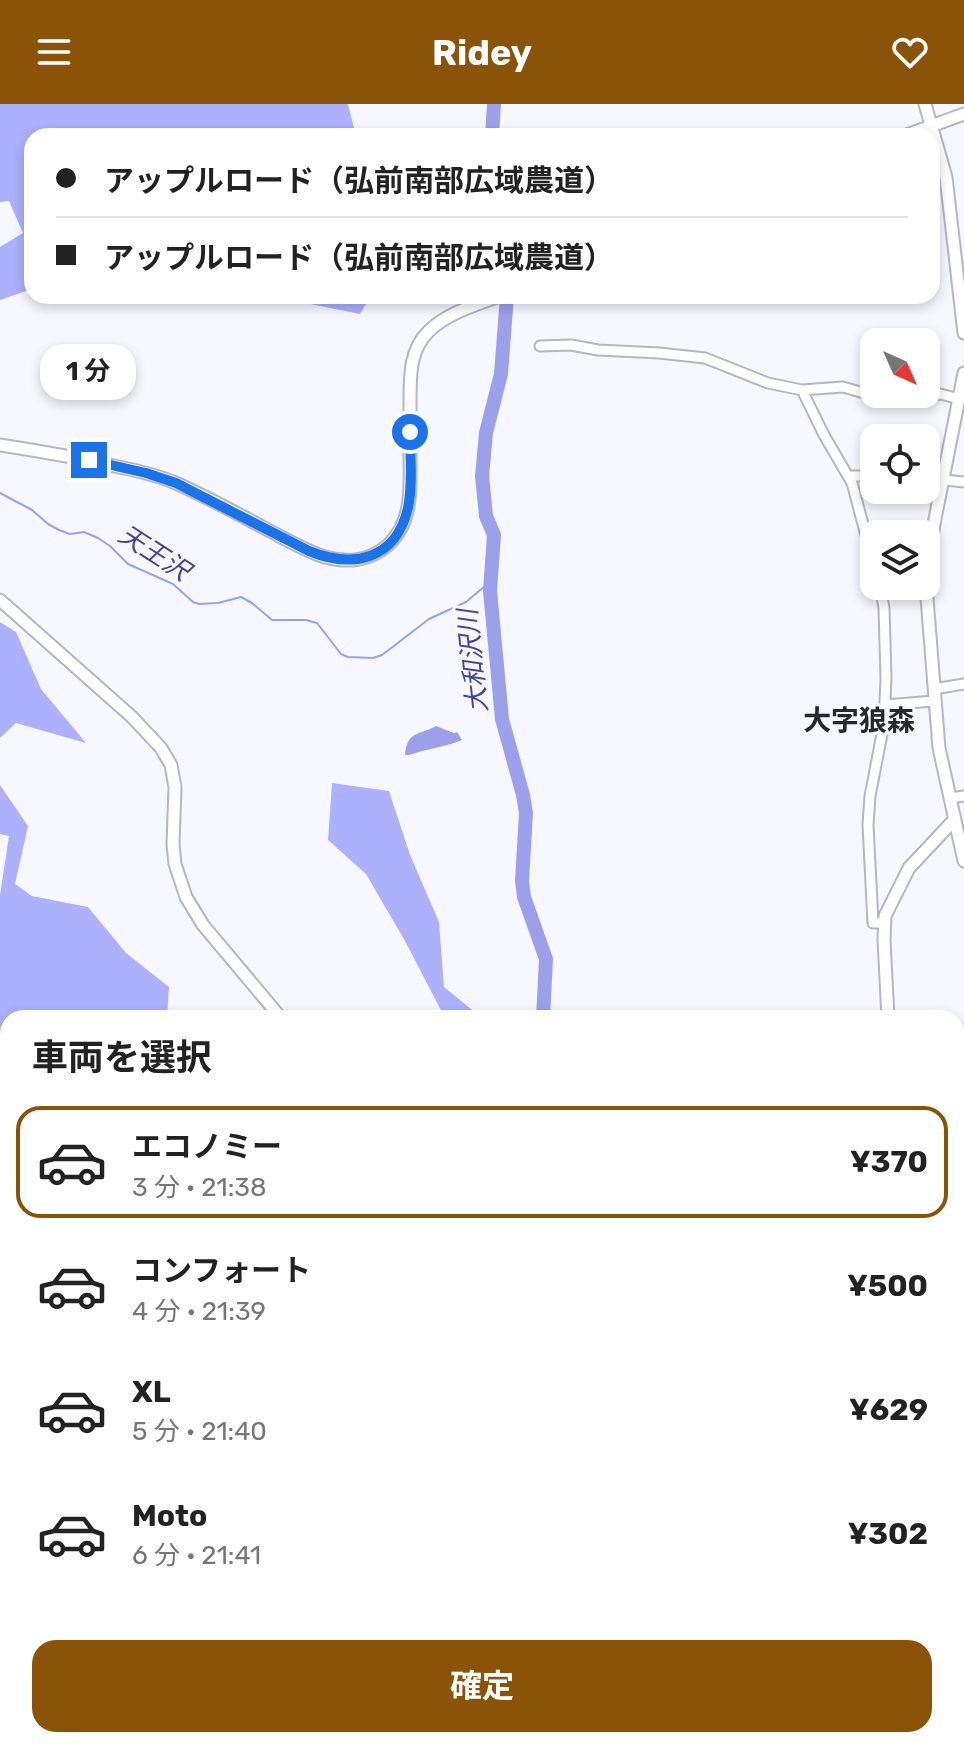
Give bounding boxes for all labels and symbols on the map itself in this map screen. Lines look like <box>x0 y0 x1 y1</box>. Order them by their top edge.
north arrow <box>860 328 940 408</box>
callout: 1 分 <box>41 344 137 400</box>
route start <box>392 414 428 450</box>
route end <box>71 442 107 478</box>
water label: 天王沢 <box>113 519 198 589</box>
water label: 大和沢川 <box>452 605 494 714</box>
district label: 大字狼森 <box>803 704 915 737</box>

